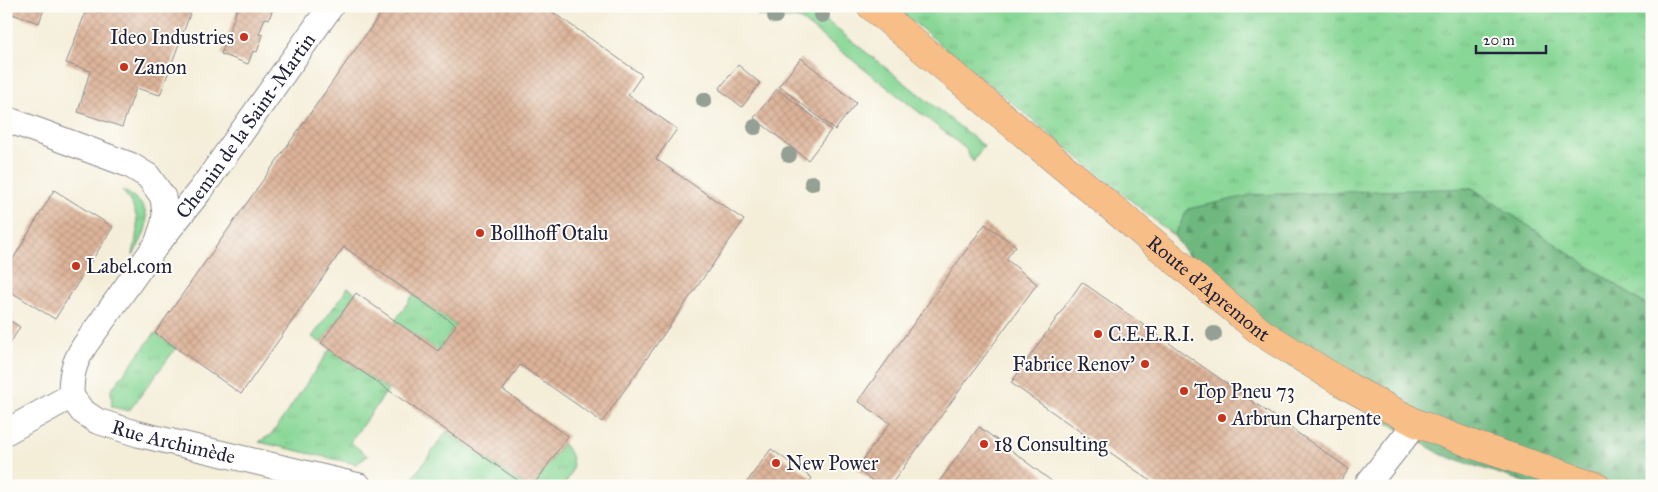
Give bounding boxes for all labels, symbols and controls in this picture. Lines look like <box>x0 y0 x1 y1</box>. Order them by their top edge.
scale bar <box>1476 22 1546 54</box>
place label: Ideo Industries <box>110 25 234 49</box>
street label: Chemin de la Saint-Martin <box>170 28 320 223</box>
marker: Ideo Industries <box>238 31 250 43</box>
text: 20 m <box>1483 31 1515 49</box>
place label: Zanon <box>134 55 187 79</box>
marker: Zanon <box>118 61 130 73</box>
place label: Bollhoff Otalu <box>490 221 609 245</box>
marker: Bollhoff Otalu <box>474 227 486 239</box>
street label: Route d'Apremont <box>1142 230 1274 347</box>
place label: Label.com <box>86 254 172 278</box>
marker: Label.com <box>70 260 82 272</box>
place label: C.E.E.R.I. <box>1108 322 1194 346</box>
marker: C.E.E.R.I. <box>1092 328 1104 340</box>
place label: Fabrice Renov' <box>1012 352 1135 376</box>
marker: Fabrice Renov' <box>1139 358 1151 370</box>
place label: Top Pneu 73 <box>1194 379 1295 403</box>
marker: Top Pneu 73 <box>1178 385 1190 397</box>
place label: Arbrun Charpente <box>1231 406 1381 430</box>
marker: Arbrun Charpente <box>1216 412 1228 424</box>
street label: Rue Archimède <box>109 414 238 469</box>
place label: 18 Consulting <box>994 432 1108 457</box>
marker: 18 Consulting <box>978 438 990 450</box>
place label: New Power <box>786 451 879 475</box>
marker: New Power <box>770 457 782 469</box>

